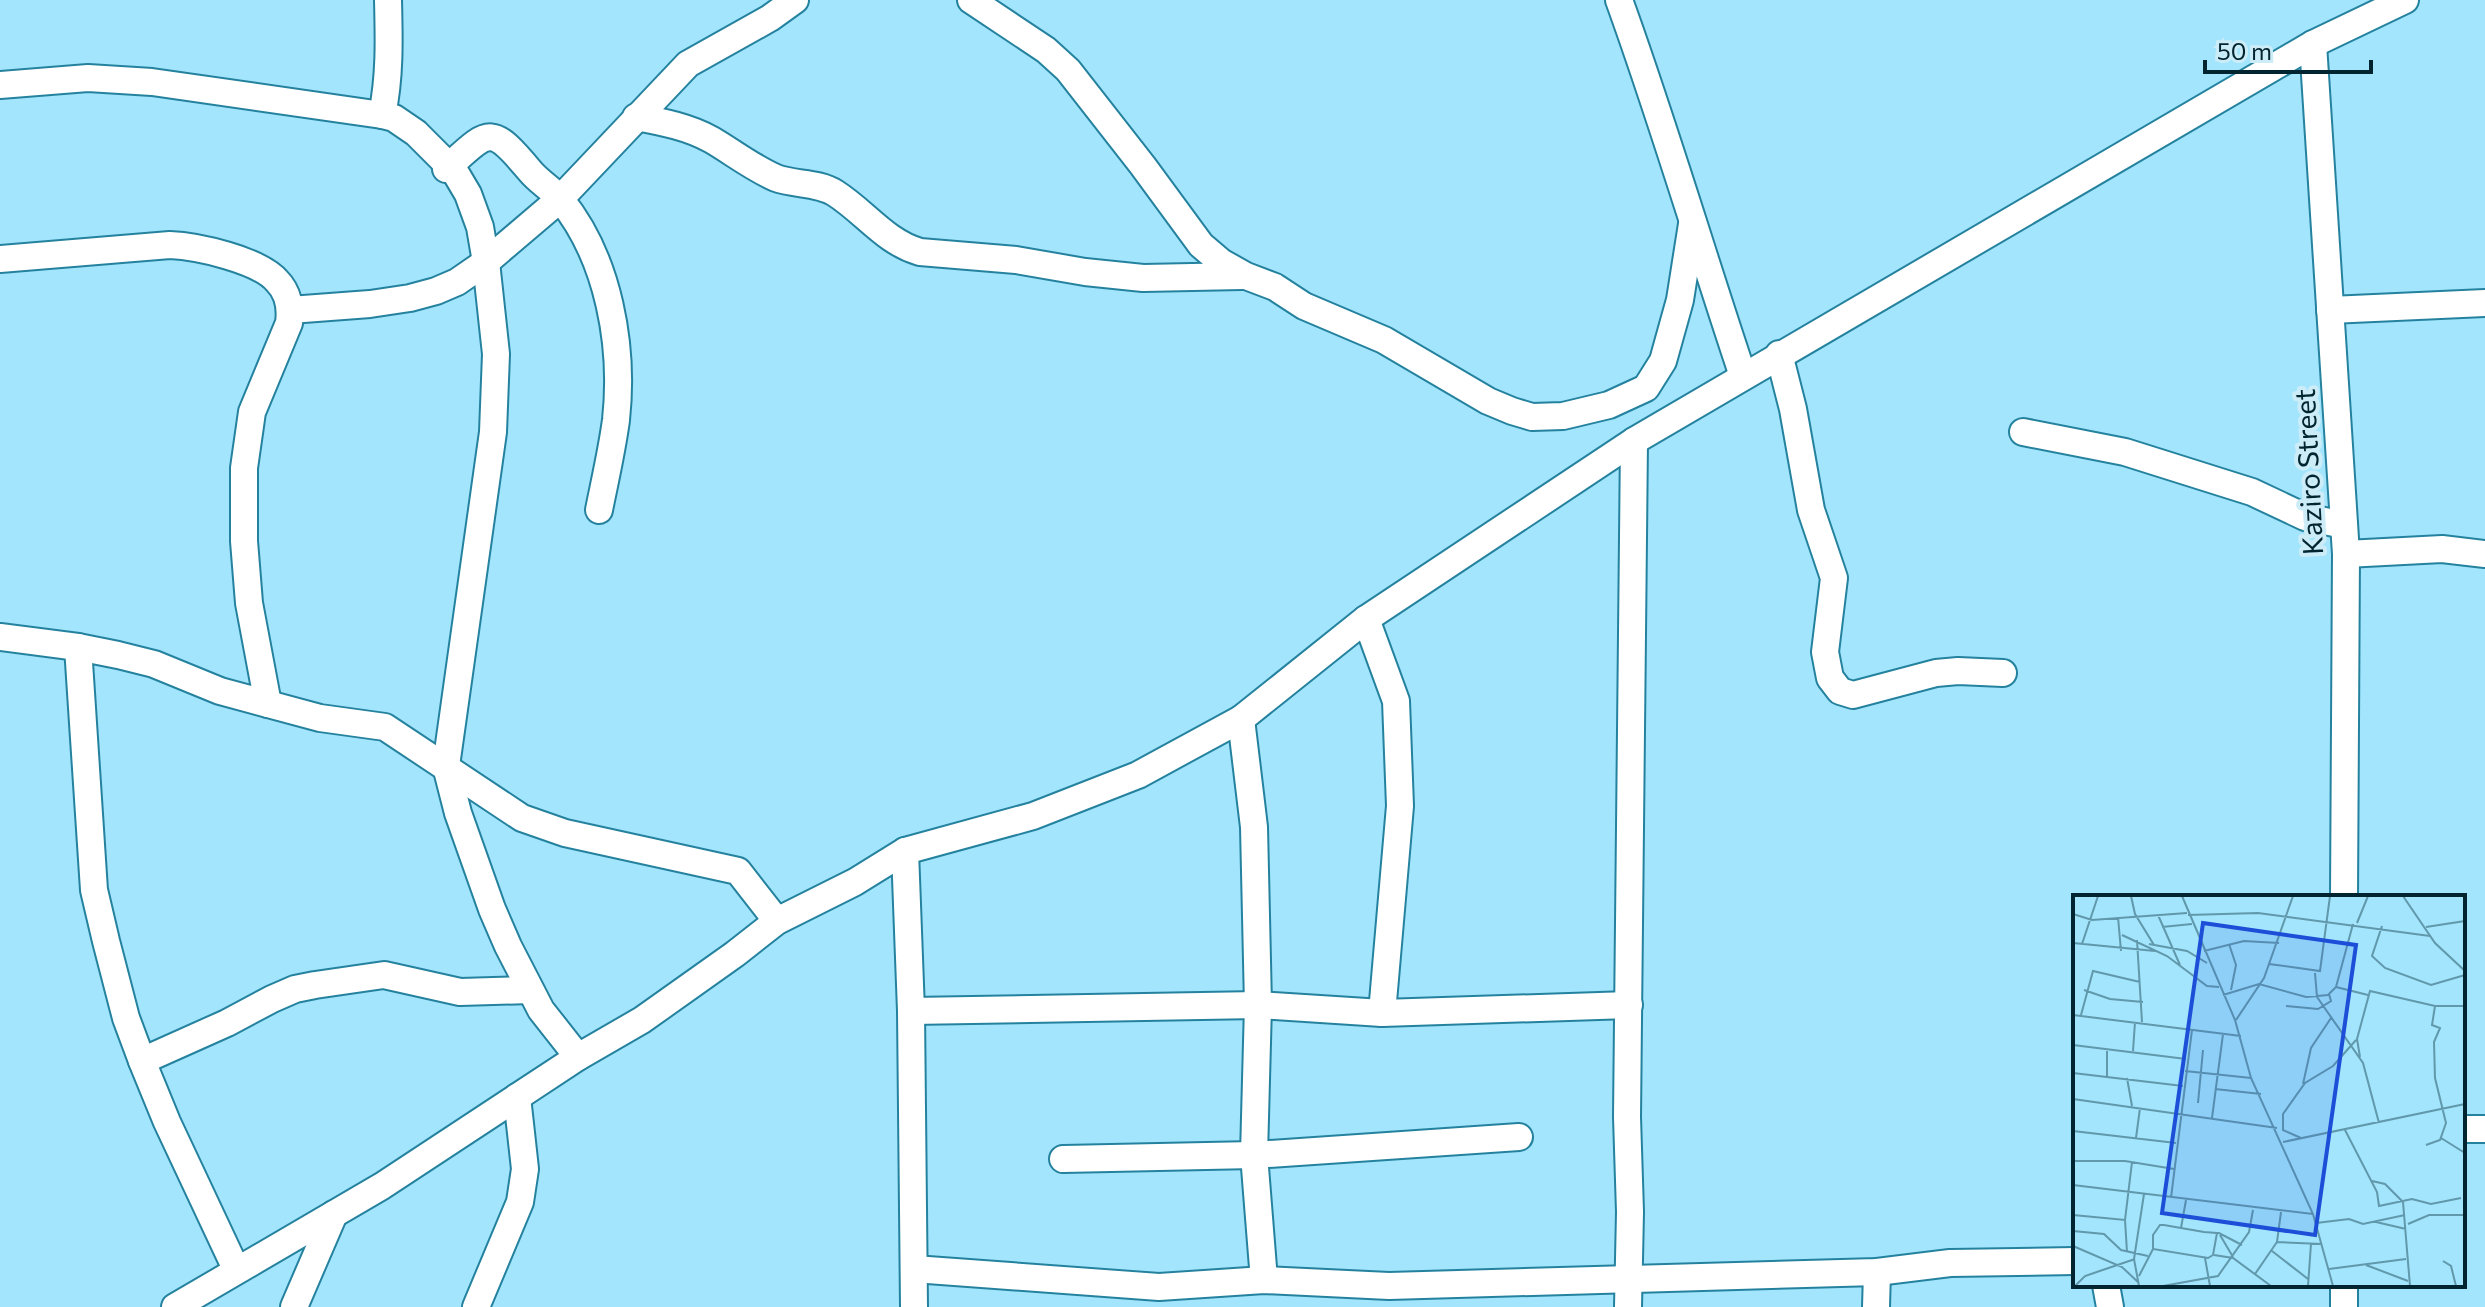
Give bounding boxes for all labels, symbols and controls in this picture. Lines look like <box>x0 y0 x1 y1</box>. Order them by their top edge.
scale bar <box>2205 24 2371 74</box>
text: 50 m <box>2217 36 2272 65</box>
street label: Kaziro Street <box>2287 388 2329 556</box>
inset map <box>2073 895 2465 1287</box>

